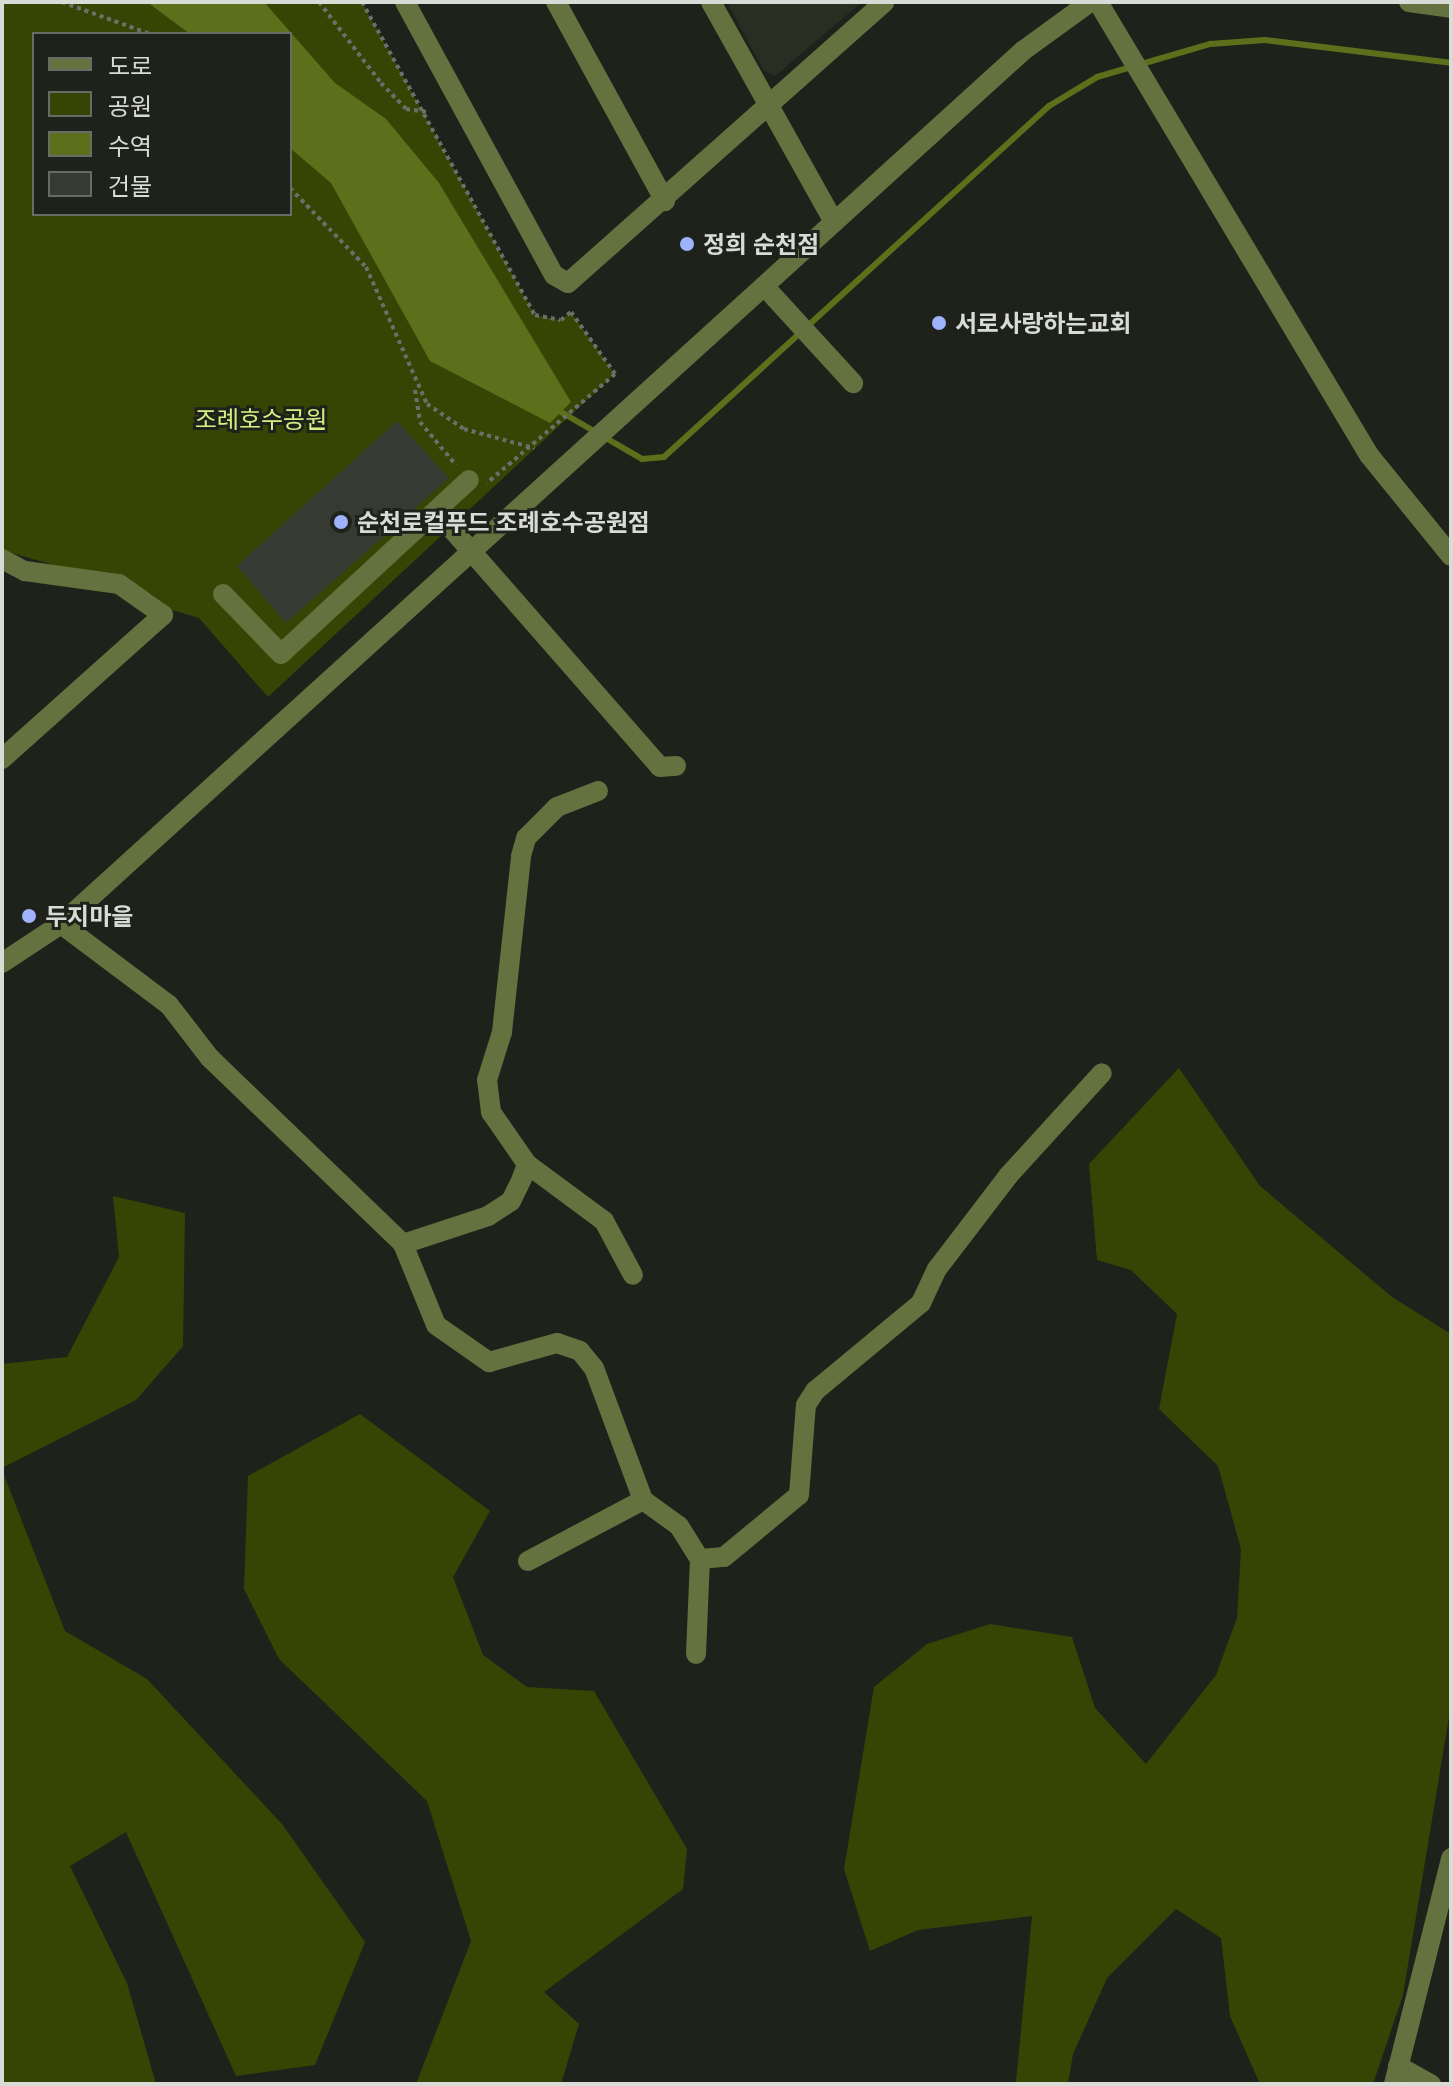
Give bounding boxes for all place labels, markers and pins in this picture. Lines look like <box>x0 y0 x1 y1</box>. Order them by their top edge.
place label: 정희 순천점 <box>703 230 819 258</box>
marker: 정희 순천점 <box>678 235 696 253</box>
place label: 서로사랑하는교회 <box>955 309 1132 337</box>
marker: 서로사랑하는교회 <box>930 314 948 332</box>
place label: 순천로컬푸드 조례호수공원점 <box>357 508 650 536</box>
marker: 순천로컬푸드 조례호수공원점 <box>332 513 350 531</box>
place label: 두지마을 <box>45 902 133 930</box>
marker: 두지마을 <box>20 907 38 925</box>

